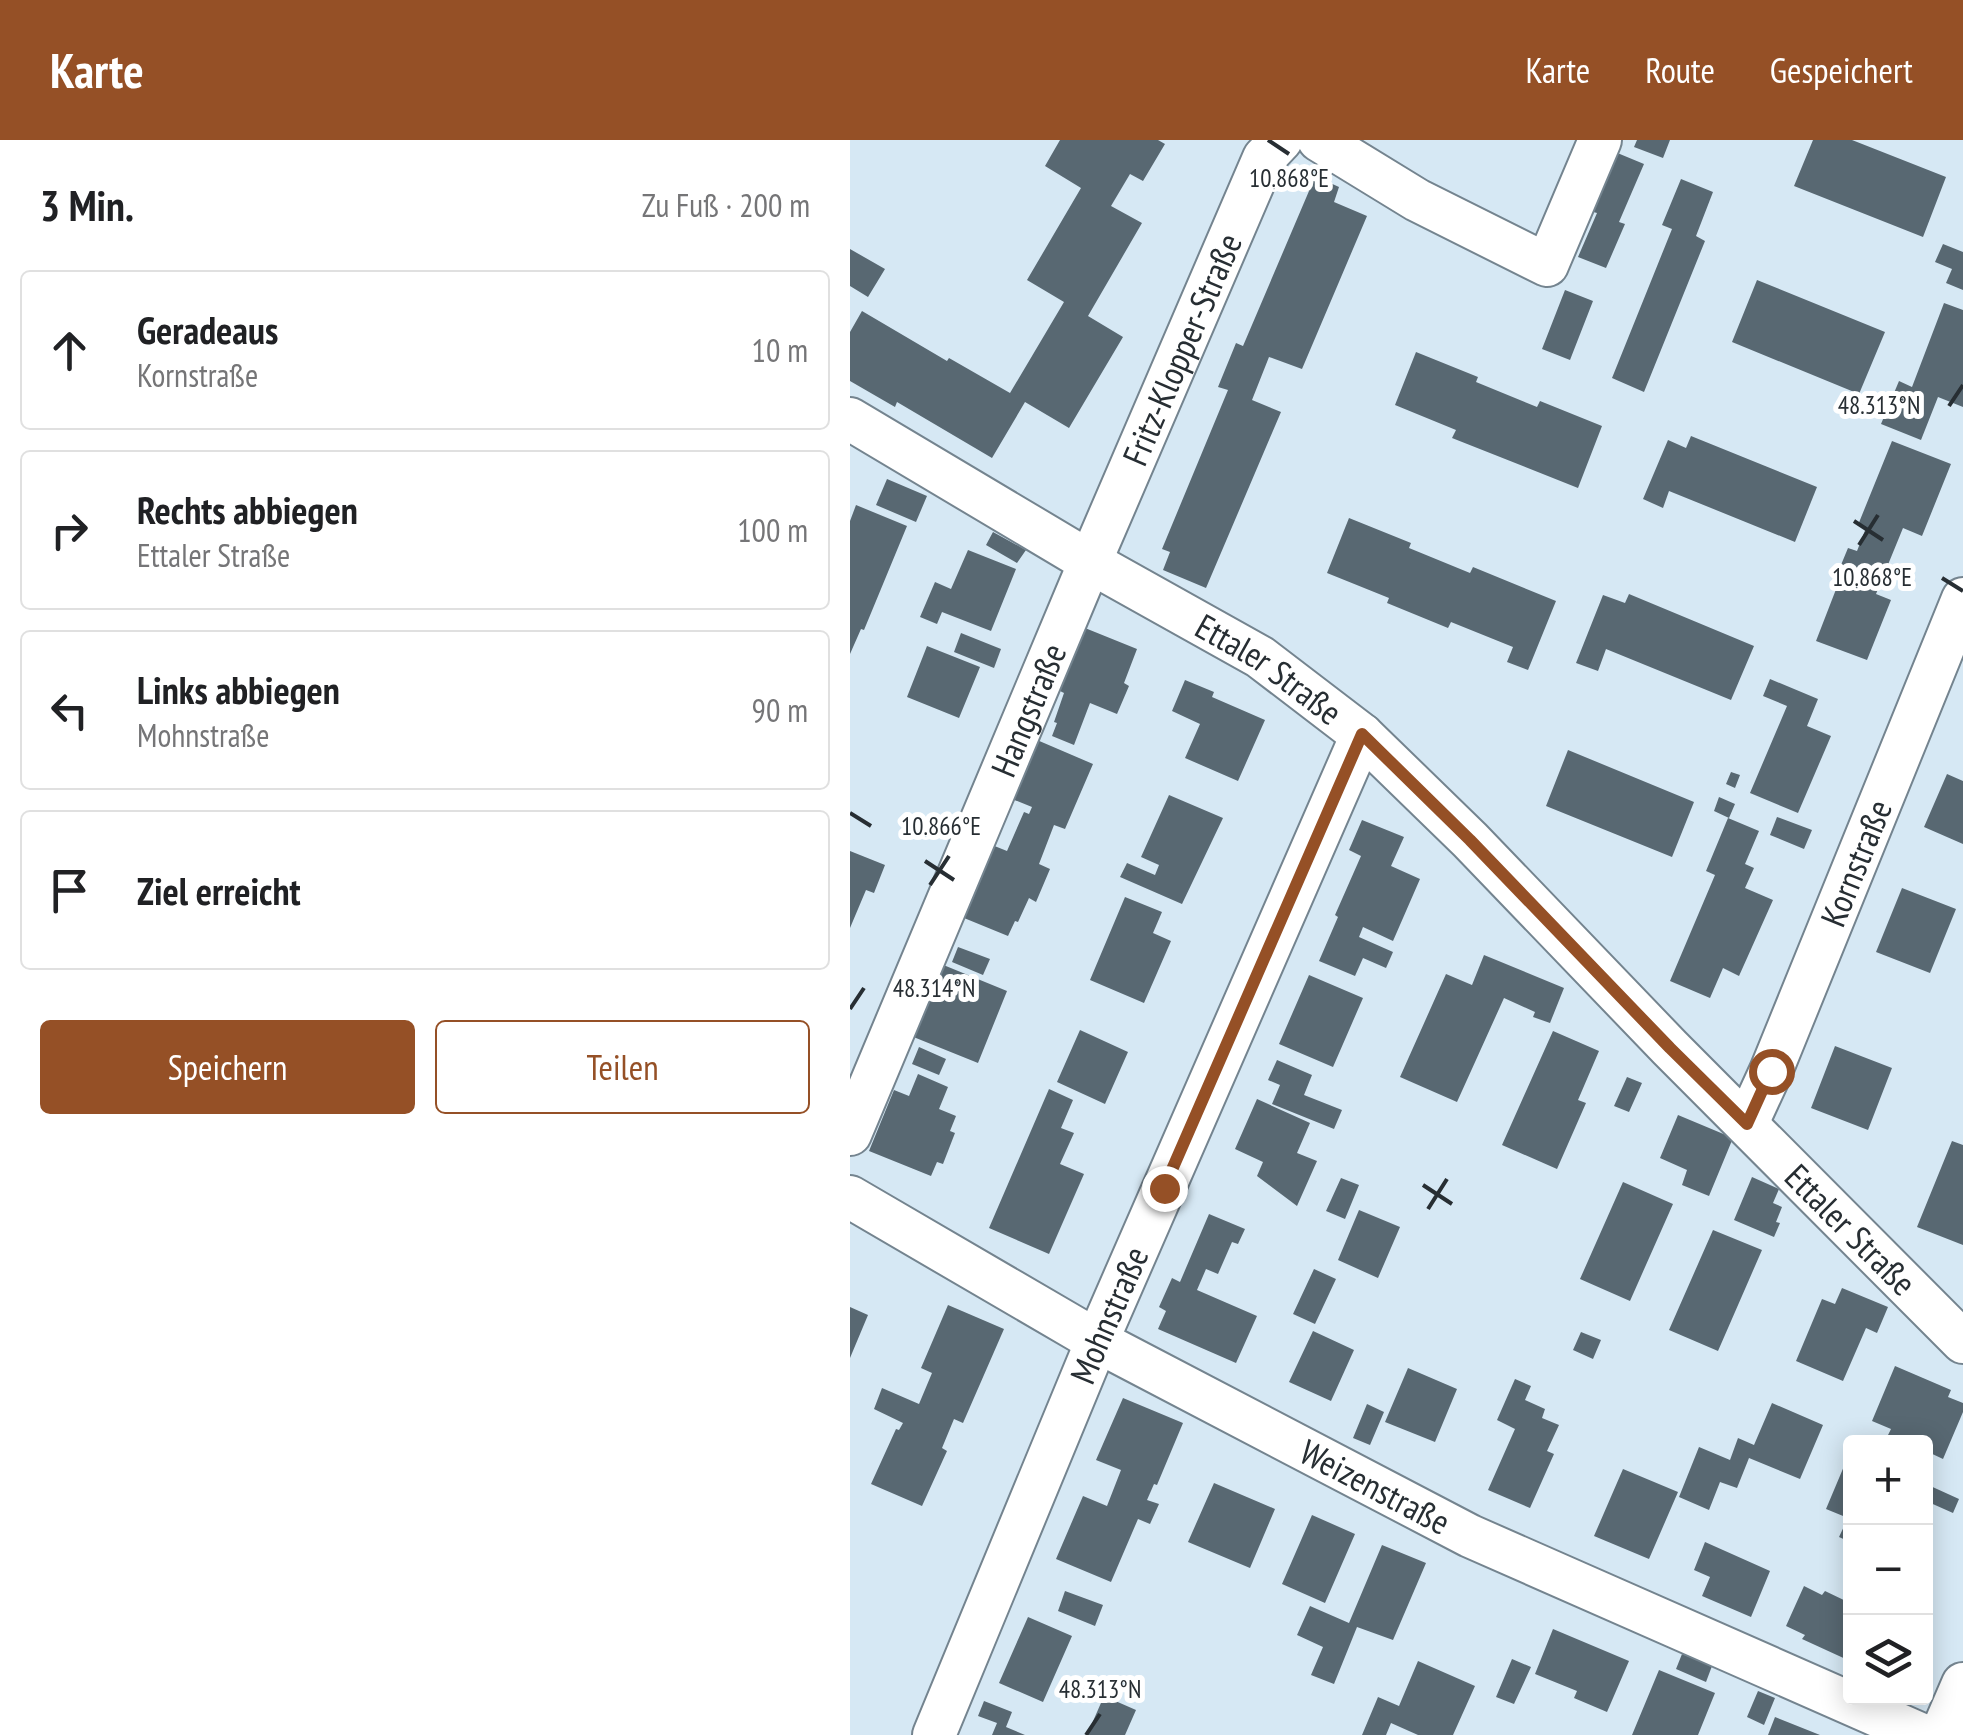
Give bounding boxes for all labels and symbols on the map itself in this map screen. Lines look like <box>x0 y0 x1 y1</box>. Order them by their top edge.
text: 10.868°E <box>1249 162 1329 194</box>
street label: Fritz-Klopper-Straße <box>1111 226 1252 472</box>
text: 48.313°N <box>1838 389 1920 421</box>
text: 10.868°E <box>1832 561 1912 593</box>
street label: Ettaler Straße <box>1188 603 1352 735</box>
street label: Hangstraße <box>980 636 1076 783</box>
street label: Kornstraße <box>1809 793 1902 933</box>
text: 10.866°E <box>901 810 981 842</box>
text: 48.314°N <box>893 972 975 1004</box>
route start <box>1749 1049 1795 1095</box>
street label: Ettaler Straße <box>1775 1154 1926 1305</box>
route end <box>1142 1166 1188 1212</box>
street label: Mohnstraße <box>1059 1239 1159 1390</box>
street label: Weizenstraße <box>1292 1428 1458 1545</box>
text: 48.313°N <box>1059 1673 1141 1705</box>

